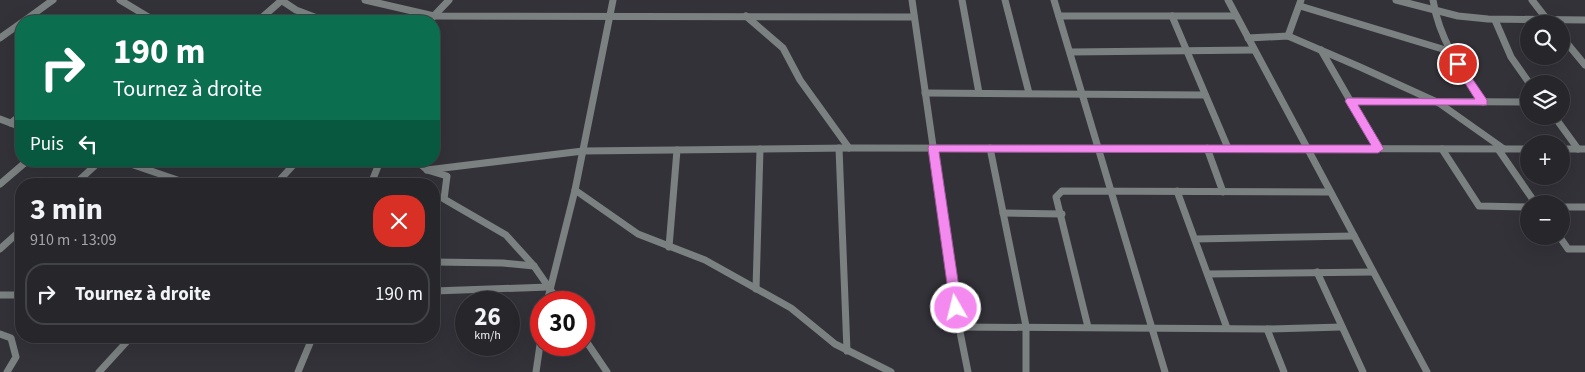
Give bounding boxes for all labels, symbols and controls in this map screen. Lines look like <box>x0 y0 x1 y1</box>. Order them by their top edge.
map controls <box>1520 15 1570 245</box>
button: search <box>1520 15 1570 65</box>
text: 190 m <box>113 27 205 77</box>
icon: right <box>30 35 95 100</box>
pin <box>1437 43 1479 85</box>
icon: arrive <box>1444 50 1472 78</box>
text: Tournez à droite <box>113 73 262 105</box>
button: layers <box>1520 75 1570 125</box>
icon: left <box>74 130 102 158</box>
text: Puis <box>30 131 64 158</box>
button: + <box>1520 135 1570 185</box>
text: 3 min <box>30 188 103 231</box>
button: close <box>373 195 425 247</box>
button: − <box>1520 195 1570 245</box>
text: 910 m · 13:09 <box>30 229 117 251</box>
icon: right <box>32 280 60 308</box>
text: Tournez à droite <box>75 281 211 308</box>
text: 190 m <box>375 281 423 308</box>
position arrow <box>929 281 981 333</box>
speed limit sign: 30 <box>530 291 595 356</box>
text: 26 <box>474 299 501 335</box>
text: km/h <box>474 327 501 344</box>

